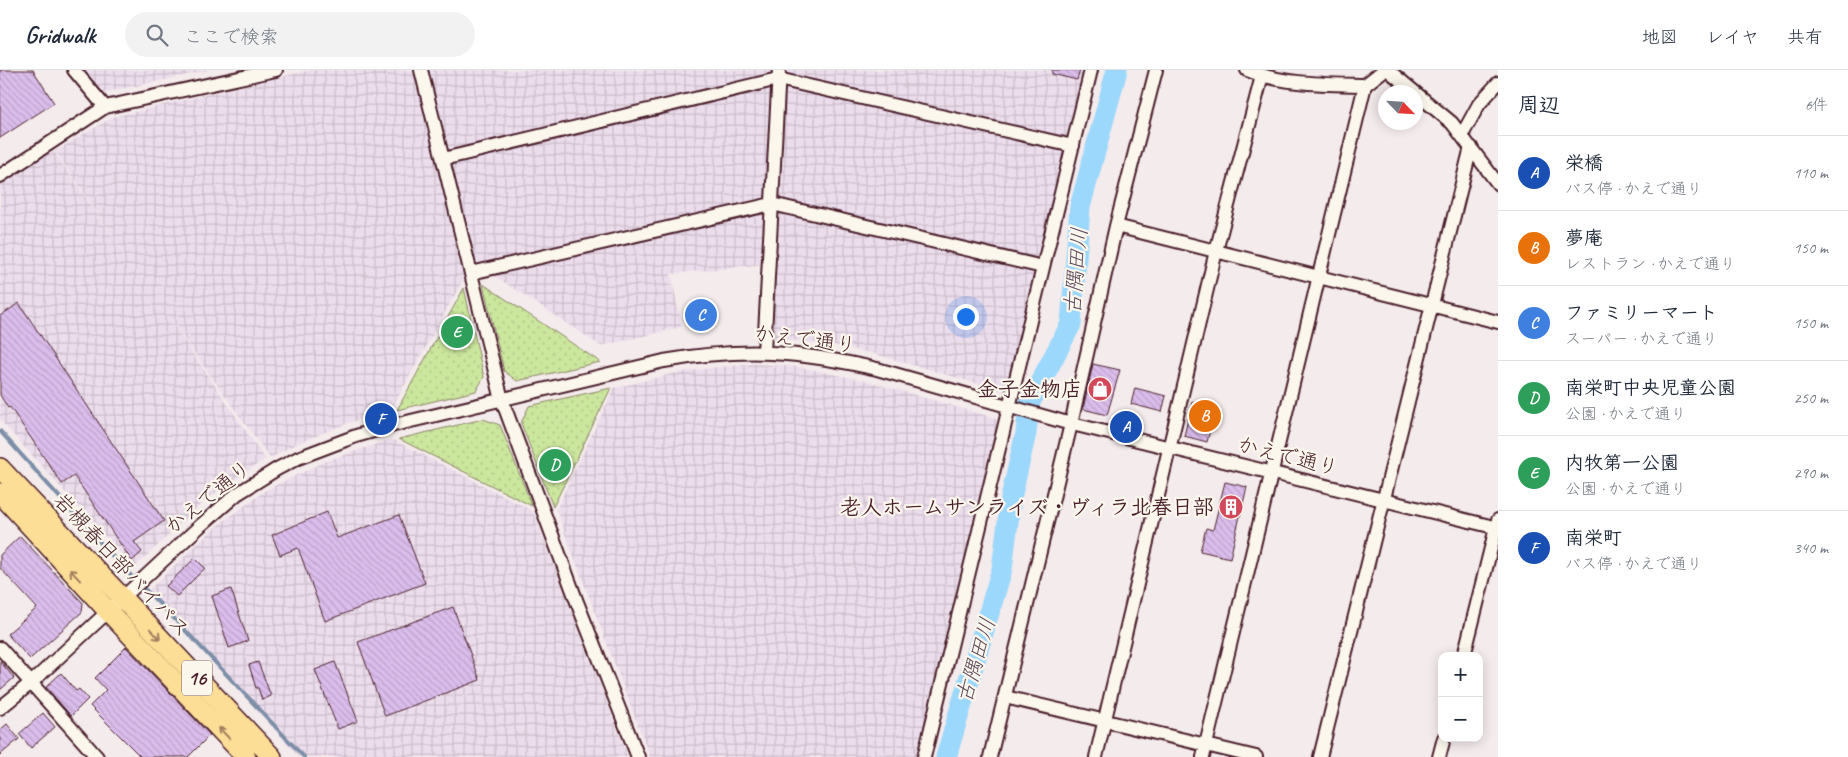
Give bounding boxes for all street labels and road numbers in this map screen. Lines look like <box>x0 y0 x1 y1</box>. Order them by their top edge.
street label: かえで通り <box>752 320 858 358</box>
street label: かえで通り <box>1235 431 1341 481</box>
street label: かえで通り <box>160 454 256 540</box>
street label: 岩槻春日部バイパス <box>48 487 196 643</box>
road number: 16 <box>182 660 212 696</box>

